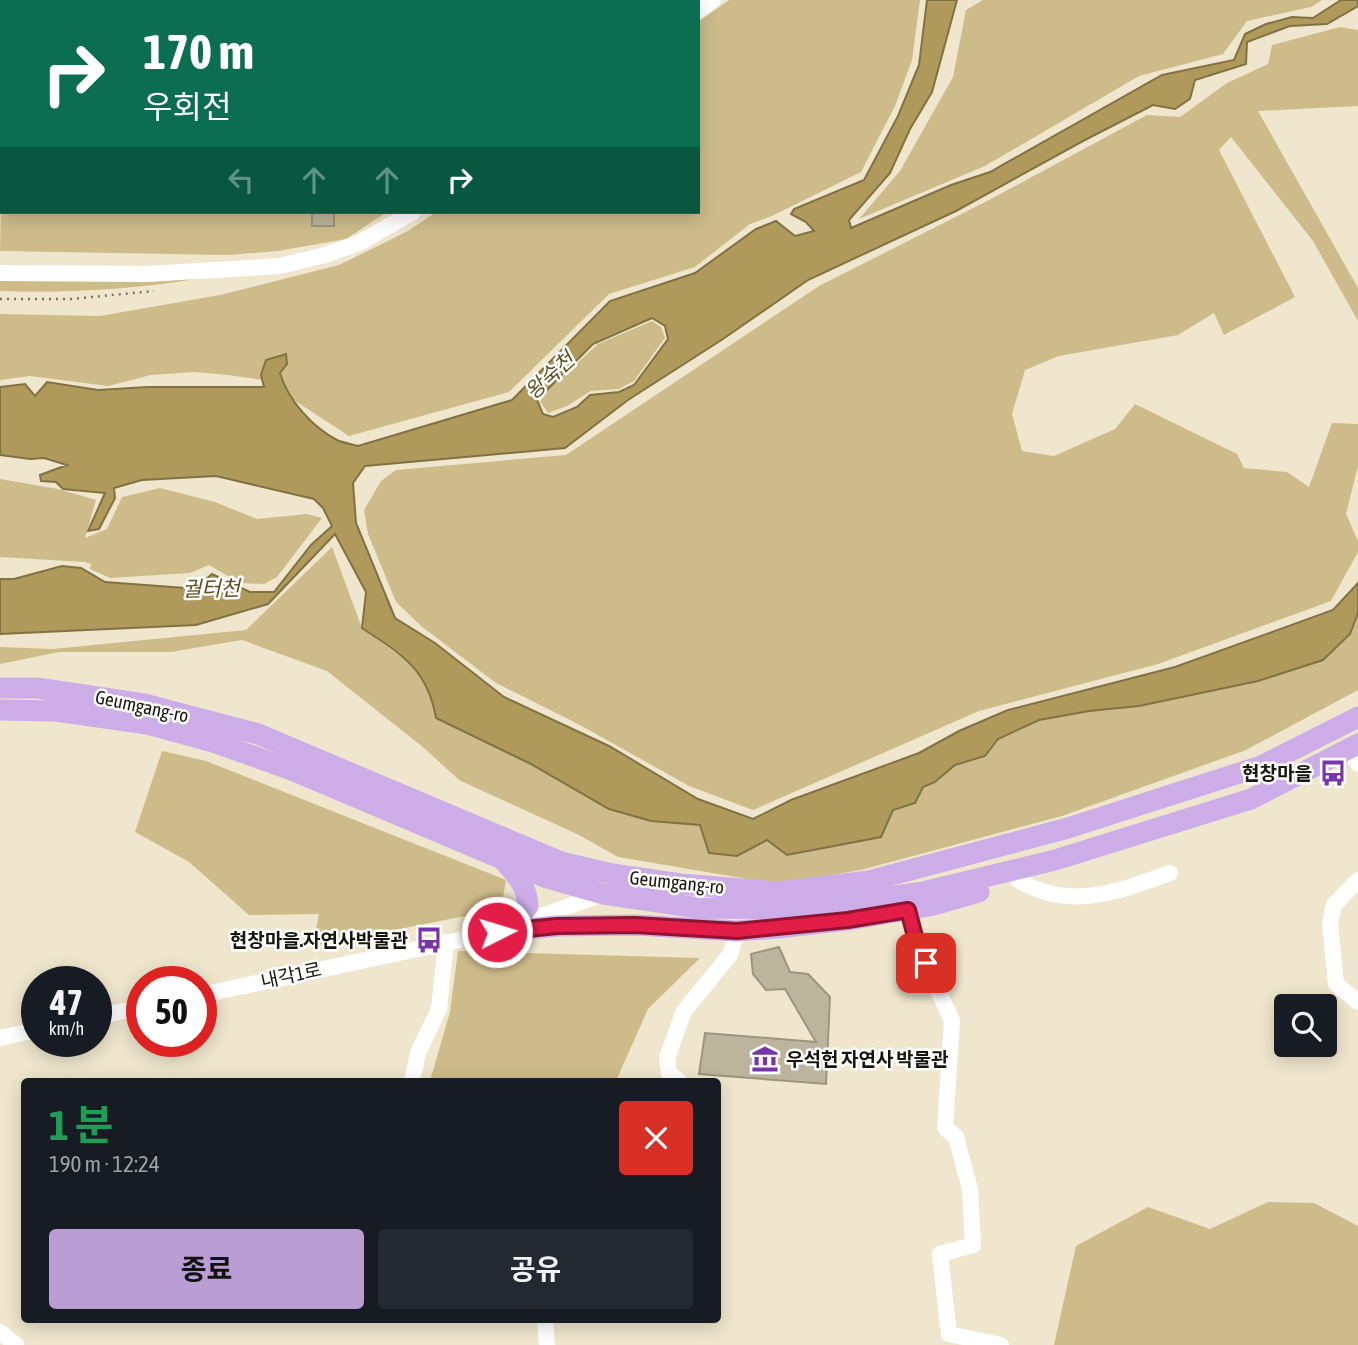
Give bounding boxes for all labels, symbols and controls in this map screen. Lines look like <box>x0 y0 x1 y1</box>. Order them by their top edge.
text: 170 m <box>143 23 254 79</box>
icon: right <box>28 28 119 119</box>
text: 우회전 <box>143 88 231 125</box>
icon: left <box>222 161 260 199</box>
icon: ahead <box>295 161 333 199</box>
icon: ahead <box>368 161 406 199</box>
icon: right <box>441 161 479 199</box>
water label: 왕숙천 <box>520 345 581 404</box>
water label: 궐터천 <box>182 575 243 601</box>
street label: Geumgang-ro <box>93 685 191 727</box>
bus stop icon: 현창마을 <box>1318 758 1348 788</box>
place label: 현창마을 <box>1242 762 1312 784</box>
street label: Geumgang-ro <box>629 866 725 898</box>
position arrow <box>460 895 534 969</box>
bus stop icon: 현창마을.자연사박물관 <box>414 925 444 955</box>
place label: 현창마을.자연사박물관 <box>230 929 409 951</box>
pin <box>896 933 956 993</box>
icon: arrive <box>907 944 945 982</box>
street label: 내각1로 <box>259 958 323 992</box>
speed limit sign: 50 <box>126 966 217 1057</box>
text: 47 <box>50 982 83 1022</box>
map controls <box>1274 994 1337 1057</box>
button: search <box>1274 994 1337 1057</box>
text: km/h <box>49 1018 84 1039</box>
museum icon: 우석헌 자연사 박물관 <box>750 1044 780 1074</box>
place label: 우석헌 자연사 박물관 <box>786 1048 949 1070</box>
text: 1 분 <box>49 1101 113 1149</box>
button: close <box>619 1101 693 1175</box>
text: 190 m · 12:24 <box>49 1151 160 1177</box>
button: 종료 <box>49 1229 364 1309</box>
button: 공유 <box>378 1229 693 1309</box>

